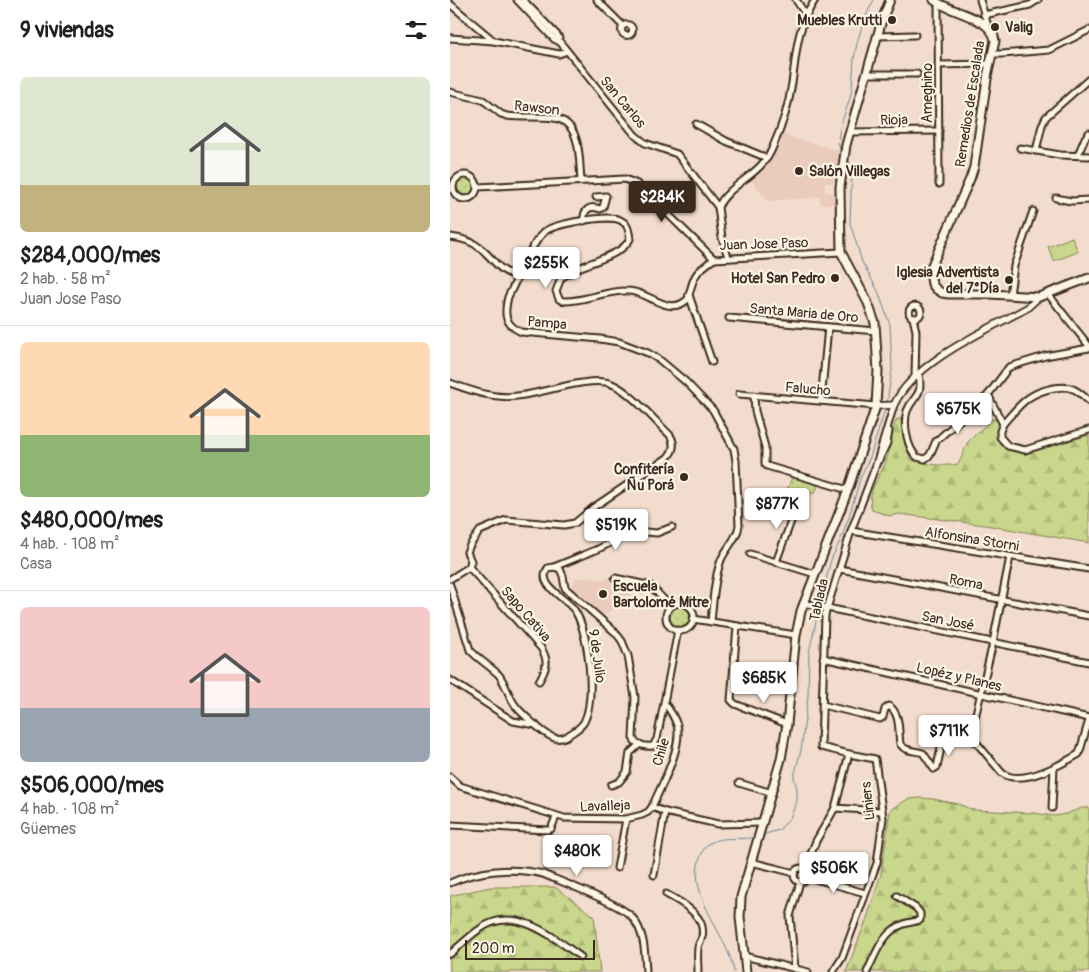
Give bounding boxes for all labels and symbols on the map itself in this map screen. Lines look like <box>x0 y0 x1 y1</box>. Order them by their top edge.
place label: Muebles Krutti <box>797 12 883 29</box>
marker: Muebles Krutti <box>886 14 898 26</box>
place label: Valig <box>1005 19 1033 36</box>
marker: Valig <box>989 21 1001 33</box>
street label: Remedios de Escalada <box>952 40 988 168</box>
street label: Ameghino <box>919 62 936 123</box>
street label: San Carlos <box>596 73 650 132</box>
street label: Rawson <box>513 97 561 119</box>
street label: Rioja <box>880 111 908 129</box>
place label: Salón Villegas <box>809 163 891 180</box>
marker: Salón Villegas <box>793 165 805 177</box>
pin: $284K <box>627 180 697 223</box>
street label: Juan Jose Paso <box>719 234 809 254</box>
pin: $255K <box>511 246 581 289</box>
place label: Iglesia Adventista del 7°Día <box>896 264 999 297</box>
place label: Hotel San Pedro <box>731 270 825 287</box>
marker: Hotel San Pedro <box>829 272 841 284</box>
marker: Iglesia Adventista del 7°Día <box>1003 274 1015 286</box>
street label: Santa Maria de Oro <box>749 300 859 326</box>
street label: Pampa <box>527 313 567 333</box>
street label: Falucho <box>785 379 832 399</box>
pin: $675K <box>923 392 993 435</box>
place label: Confitería Ñu Porá <box>614 461 674 494</box>
marker: Confitería Ñu Porá <box>678 471 690 483</box>
pin: $877K <box>742 488 812 530</box>
pin: $519K <box>581 508 651 551</box>
street label: Alfonsina Storni <box>924 523 1021 555</box>
street label: Roma <box>948 570 984 594</box>
street label: Tablada <box>806 577 832 623</box>
place label: Escuela Bartolomé Mitre <box>613 578 710 611</box>
street label: Sapo Cativa <box>497 583 555 645</box>
marker: Escuela Bartolomé Mitre <box>597 588 609 600</box>
street label: San José <box>920 608 976 634</box>
street label: 9 de Julio <box>585 628 609 685</box>
street label: Lopéz y Planes <box>915 659 1004 695</box>
pin: $685K <box>729 662 799 704</box>
pin: $711K <box>914 714 984 757</box>
street label: Chile <box>649 736 673 768</box>
street label: Liniers <box>857 780 878 821</box>
street label: Lavalleja <box>579 797 631 815</box>
pin: $480K <box>542 834 612 877</box>
pin: $506K <box>799 852 869 894</box>
scale bar <box>465 937 595 960</box>

